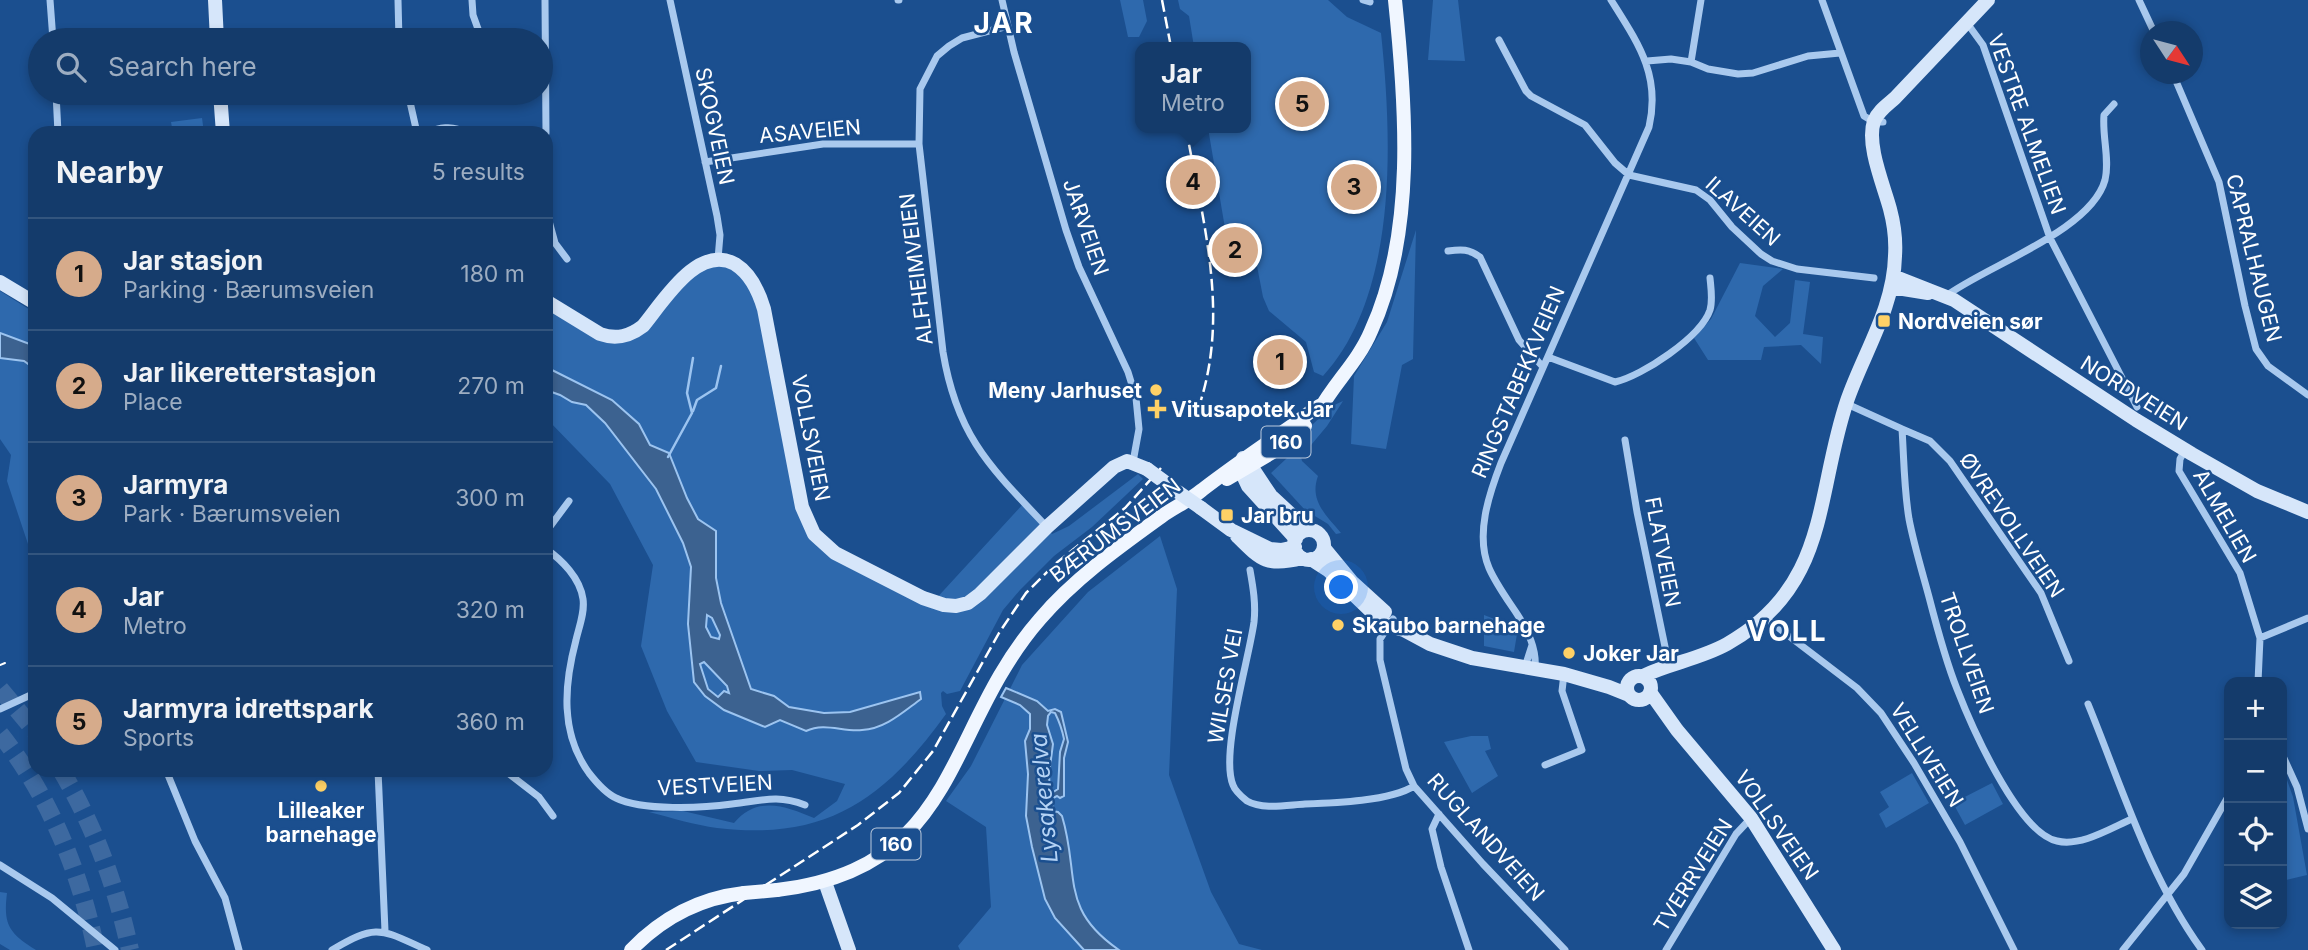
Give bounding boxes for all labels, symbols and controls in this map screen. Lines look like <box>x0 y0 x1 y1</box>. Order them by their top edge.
district label: JAR <box>973 6 1035 40</box>
north arrow <box>2140 21 2203 84</box>
search box <box>28 28 553 105</box>
street label: VESTRE ALMELIEN <box>1983 30 2071 218</box>
popup <box>1135 42 1251 133</box>
icon: search <box>52 48 90 86</box>
text: Search here <box>108 51 257 82</box>
text: Jar <box>1161 58 1202 89</box>
street label: SKOGVEIEN <box>690 65 740 187</box>
pin: 5 <box>1279 78 1325 130</box>
text: Metro <box>1161 89 1225 117</box>
street label: ASAVEIEN <box>758 114 862 148</box>
text: Nearby <box>56 154 164 190</box>
pin: 4 <box>1170 156 1216 208</box>
text: 5 results <box>432 158 525 186</box>
pin: 3 <box>1331 161 1377 213</box>
street label: ILAVEIEN <box>1701 171 1785 251</box>
street label: CAPRALHAUGEN <box>2221 171 2287 345</box>
street label: JARVEIEN <box>1058 175 1114 279</box>
street label: ALFHEIMVEIEN <box>894 192 938 346</box>
pin: 2 <box>1212 224 1258 276</box>
text: Jar stasjon <box>123 245 263 276</box>
text: 1 <box>74 260 84 288</box>
text: 180 m <box>460 260 525 288</box>
text: Parking · Bærumsveien <box>123 276 374 304</box>
street label: RINGSTABEKKVEIEN <box>1466 282 1570 482</box>
place label: Nordveien sør <box>1898 309 2043 334</box>
marker: Nordveien sør <box>1876 313 1892 329</box>
pin: 1 <box>1257 336 1303 388</box>
street label: NORDVEIEN <box>2076 350 2192 436</box>
text: Jar likeretterstasjon <box>123 357 377 388</box>
text: 2 <box>72 372 86 400</box>
text: 270 m <box>457 372 525 400</box>
street label: VOLLSVEIEN <box>786 373 836 503</box>
place label: Meny Jarhuset <box>988 378 1142 403</box>
marker: Meny Jarhuset <box>1148 382 1164 398</box>
text: Place <box>123 388 183 416</box>
place label: Vitusapotek Jar <box>1171 397 1334 422</box>
marker: Vitusapotek Jar <box>1149 401 1165 417</box>
road number: 160 <box>1262 426 1310 458</box>
street label: ØVREVOLLVEIEN <box>1954 448 2070 602</box>
street label: ALMELIEN <box>2188 465 2262 567</box>
text: Jarmyra <box>123 469 228 500</box>
street label: BÆRUMSVEIEN <box>1045 473 1185 587</box>
text: 3 <box>72 484 86 512</box>
text: 300 m <box>455 484 525 512</box>
street label: FLATVEIEN <box>1640 495 1686 609</box>
text: Park · Bærumsveien <box>123 500 341 528</box>
place label: Jar bru <box>1241 503 1314 528</box>
marker: Jar bru <box>1219 507 1235 523</box>
your location <box>1324 570 1358 604</box>
text: Jar <box>123 581 164 612</box>
street label: TROLLVEIEN <box>1935 589 1999 717</box>
text: 4 <box>71 596 87 624</box>
text: 320 m <box>456 596 525 624</box>
text: Metro <box>123 612 187 640</box>
place label: Skaubo barnehage <box>1352 613 1545 638</box>
district label: VOLL <box>1746 614 1828 648</box>
marker: Skaubo barnehage <box>1330 617 1346 633</box>
street label: WILSES VEI <box>1203 626 1247 746</box>
place label: Joker Jar <box>1583 641 1679 666</box>
marker: Joker Jar <box>1561 645 1577 661</box>
map controls <box>2224 677 2287 929</box>
button: + <box>2224 677 2287 740</box>
text: Jarmyra idrettspark <box>123 693 374 724</box>
street label: VELLIVEIEN <box>1885 698 1969 812</box>
text: 5 <box>72 708 86 736</box>
text: 360 m <box>455 708 525 736</box>
text: Sports <box>123 724 194 752</box>
water label: Lysakerelva <box>1024 732 1064 864</box>
button: − <box>2224 740 2287 803</box>
street label: VOLLSVEIEN <box>1730 765 1824 885</box>
street label: RUGLANDVEIEN <box>1422 768 1550 906</box>
street label: VESTVEIEN <box>657 769 773 801</box>
marker: Lilleaker barnehage <box>313 778 329 794</box>
place label: Lilleaker barnehage <box>266 798 376 847</box>
button: locate <box>2224 803 2287 866</box>
street label: TVERRVEIEN <box>1648 814 1738 936</box>
road number: 160 <box>872 828 920 860</box>
button: layers <box>2224 866 2287 929</box>

